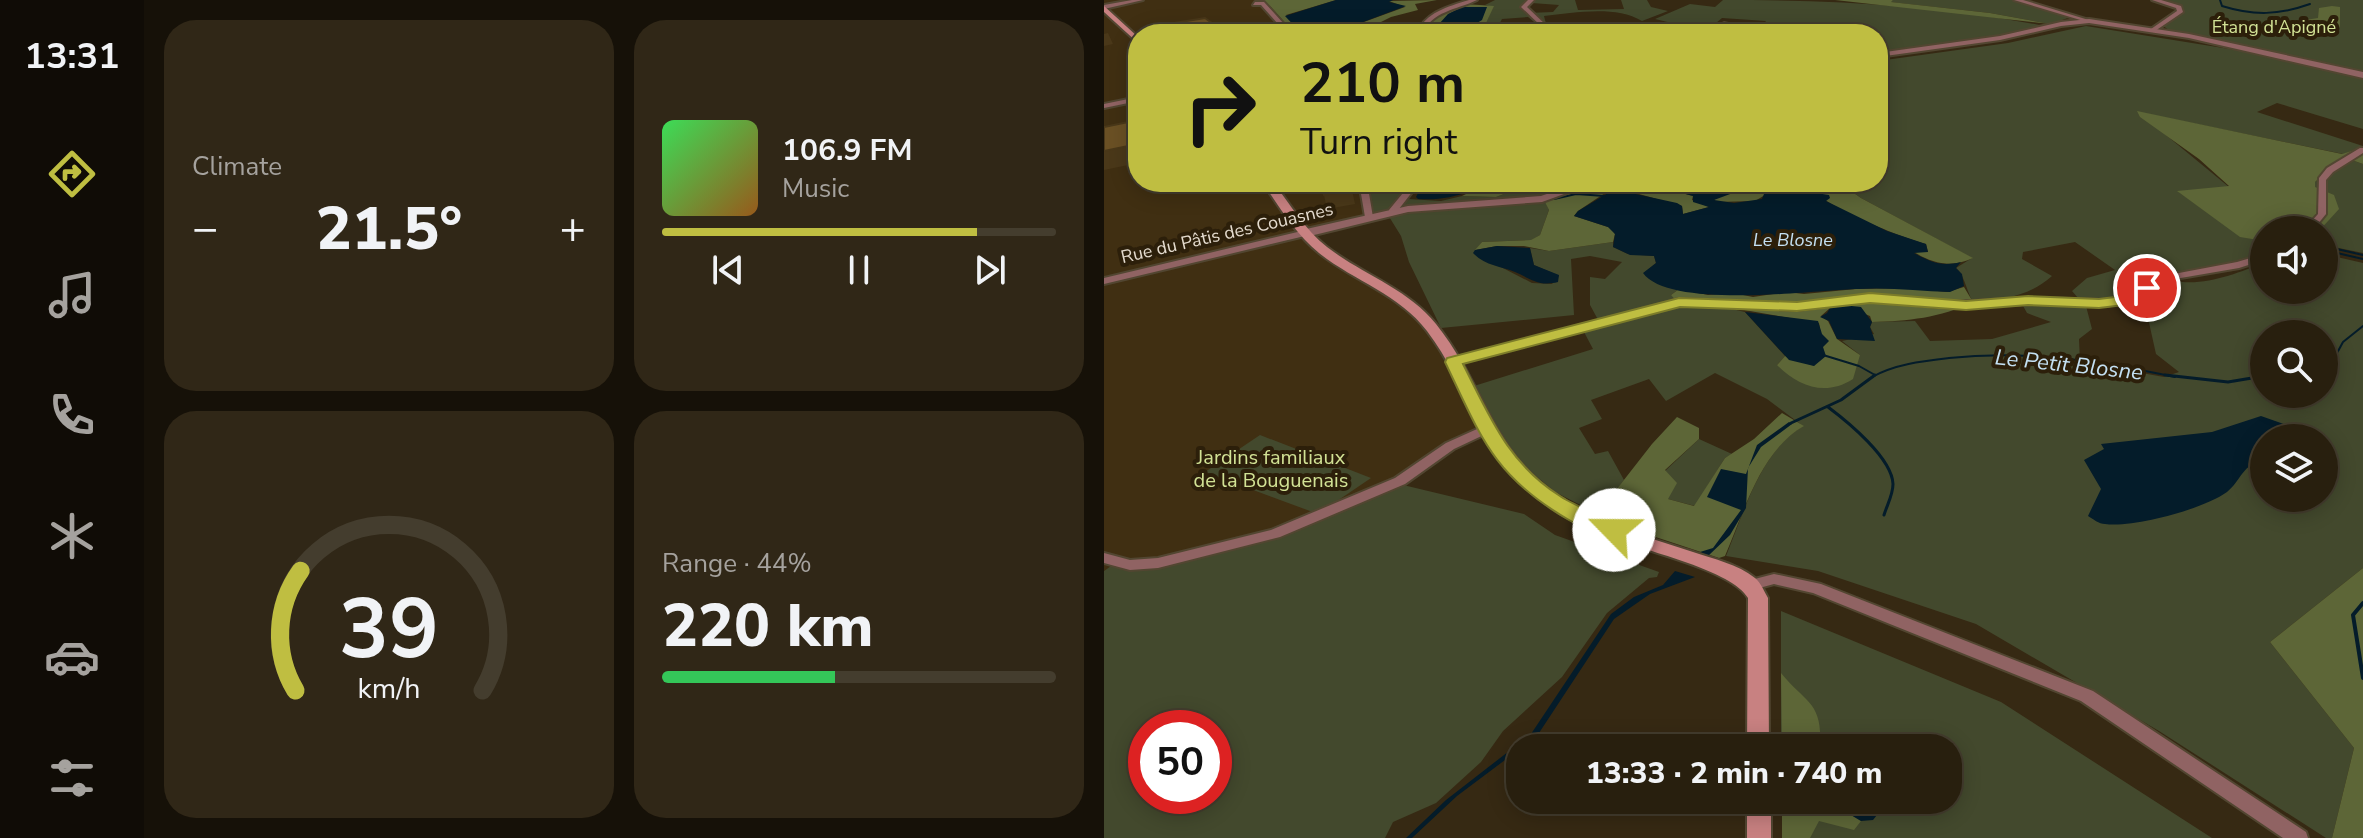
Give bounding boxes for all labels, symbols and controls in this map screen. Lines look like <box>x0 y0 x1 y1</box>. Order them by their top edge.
park label: Étang d'Apigné <box>2212 15 2336 39</box>
text: 13:31 <box>24 32 120 81</box>
text: 210 m <box>1300 45 1465 122</box>
icon: right <box>1168 56 1272 160</box>
text: Turn right <box>1300 118 1457 167</box>
text: 106.9 FM <box>782 130 912 171</box>
icon: directions <box>44 146 100 202</box>
text: Climate <box>192 149 282 184</box>
text: Music <box>782 171 849 206</box>
text: 21.5° <box>316 188 462 270</box>
street label: Rue du Pâtis des Couasnes <box>1118 197 1336 269</box>
text: − <box>192 199 218 259</box>
text: + <box>560 199 586 259</box>
map controls <box>2250 216 2338 512</box>
button: sound <box>2250 216 2338 304</box>
water label: Le Blosne <box>1753 228 1833 252</box>
icon: previous <box>706 248 750 292</box>
icon: pause <box>837 248 881 292</box>
icon: next <box>968 248 1012 292</box>
pin <box>2113 254 2181 322</box>
icon: arrive <box>2125 266 2169 310</box>
icon: music <box>44 267 100 323</box>
button: search <box>2250 320 2338 408</box>
water label: Le Petit Blosne <box>1993 342 2145 388</box>
icon: phone <box>44 387 100 443</box>
button: layers <box>2250 424 2338 512</box>
park label: Jardins familiaux de la Bouguenais <box>1194 444 1348 494</box>
position arrow <box>1572 488 1656 572</box>
icon: climate <box>44 508 100 564</box>
text: Range · 44% <box>662 546 812 581</box>
text: 39 <box>339 572 439 685</box>
text: 220 km <box>662 585 874 667</box>
icon: car <box>44 629 100 685</box>
text: km/h <box>358 669 420 708</box>
speed limit sign: 50 <box>1128 710 1232 814</box>
icon: filters <box>44 750 100 806</box>
text: 13:33 · 2 min · 740 m <box>1586 753 1882 794</box>

